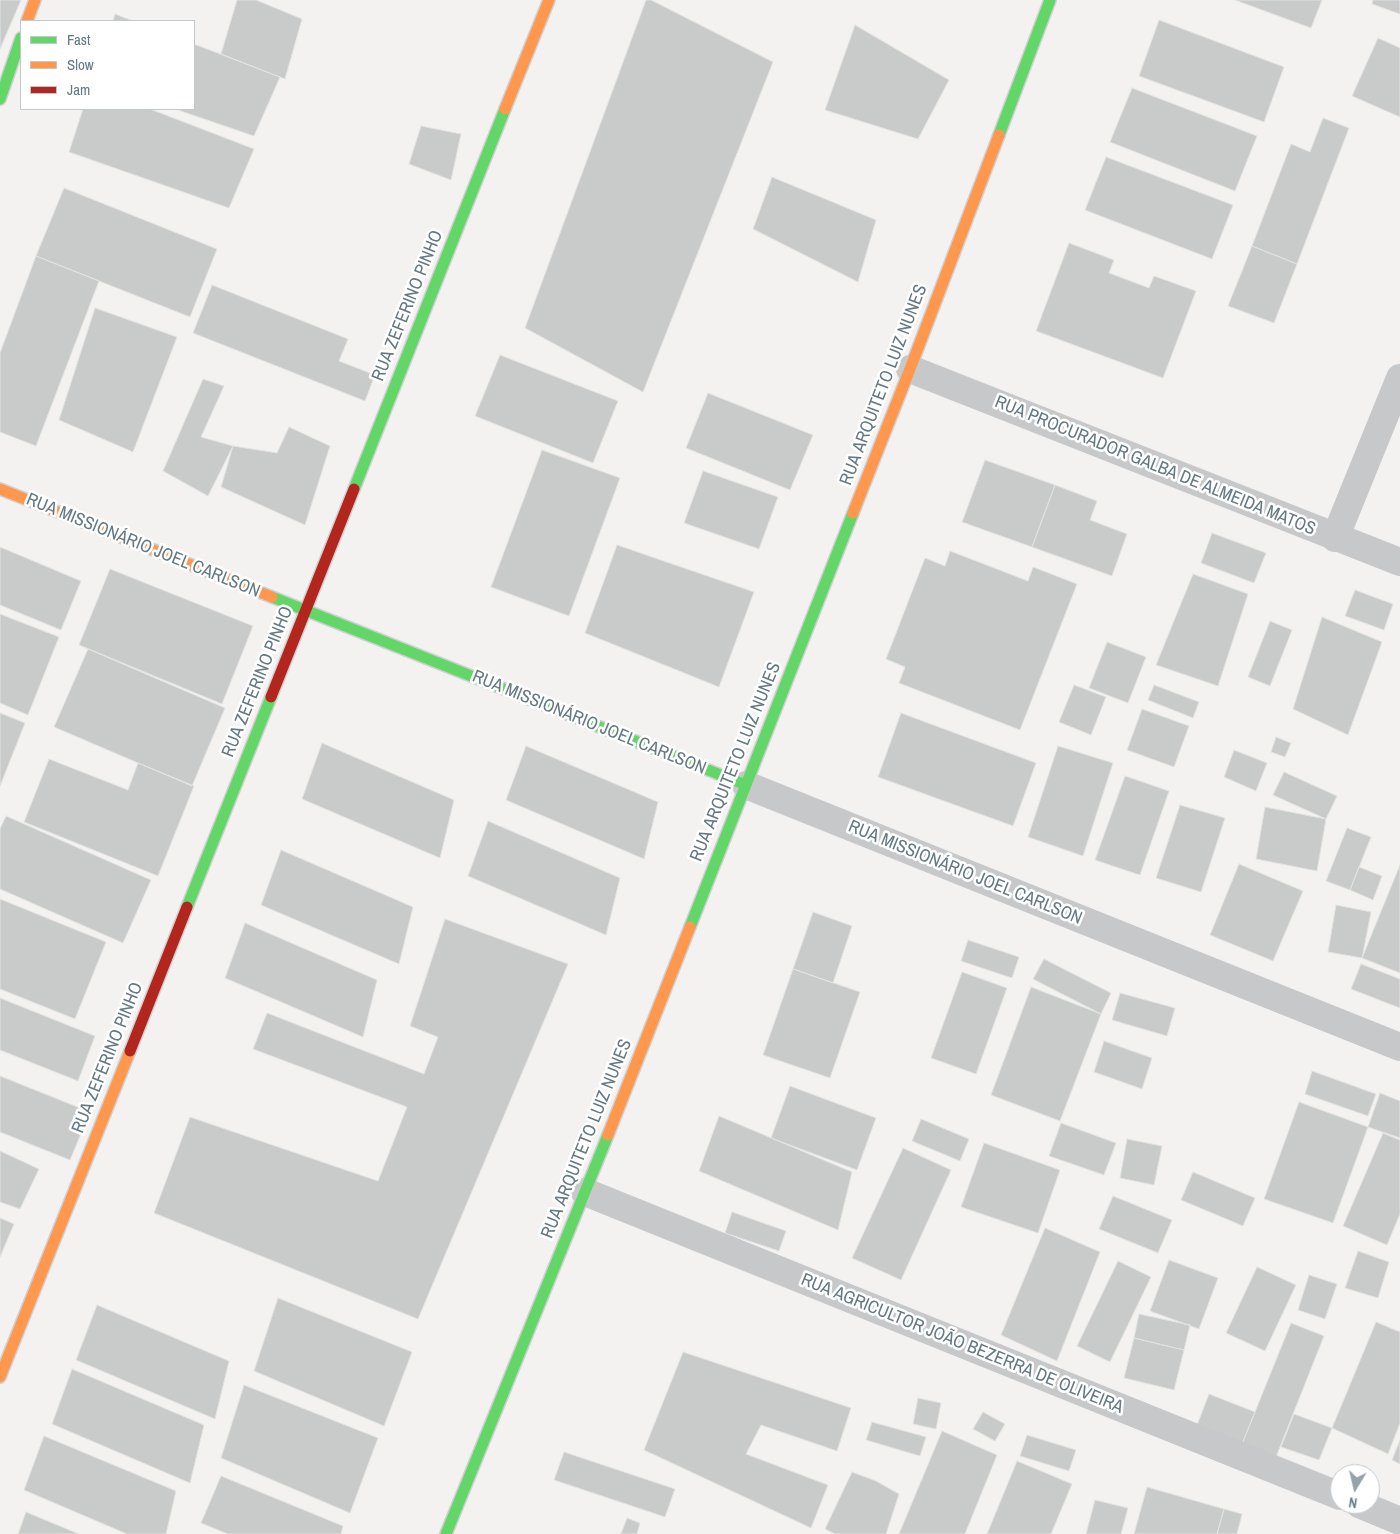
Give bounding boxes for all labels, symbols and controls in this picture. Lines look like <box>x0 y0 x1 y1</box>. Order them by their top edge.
legend <box>20 20 195 110</box>
text: Fast <box>67 29 90 50</box>
text: Slow <box>67 54 94 75</box>
text: Jam <box>67 79 90 100</box>
street label: RUA ZEFERINO PINHO <box>368 227 448 385</box>
street label: RUA ARQUITETO LUIZ NUNES <box>836 282 932 488</box>
street label: RUA PROCURADOR GALBA DE ALMEIDA MATOS <box>991 392 1319 540</box>
street label: RUA MISSIONÁRIO JOEL CARLSON <box>23 489 263 603</box>
street label: RUA ZEFERINO PINHO <box>218 603 298 761</box>
street label: RUA ARQUITETO LUIZ NUNES <box>686 659 786 865</box>
street label: RUA MISSIONÁRIO JOEL CARLSON <box>469 666 709 780</box>
street label: RUA MISSIONÁRIO JOEL CARLSON <box>845 816 1085 930</box>
street label: RUA ZEFERINO PINHO <box>68 979 148 1137</box>
street label: RUA ARQUITETO LUIZ NUNES <box>537 1036 637 1242</box>
street label: RUA AGRICULTOR JOÃO BEZERRA DE OLIVEIRA <box>798 1269 1126 1419</box>
north arrow <box>1330 1464 1380 1514</box>
text: N <box>1347 1493 1358 1512</box>

